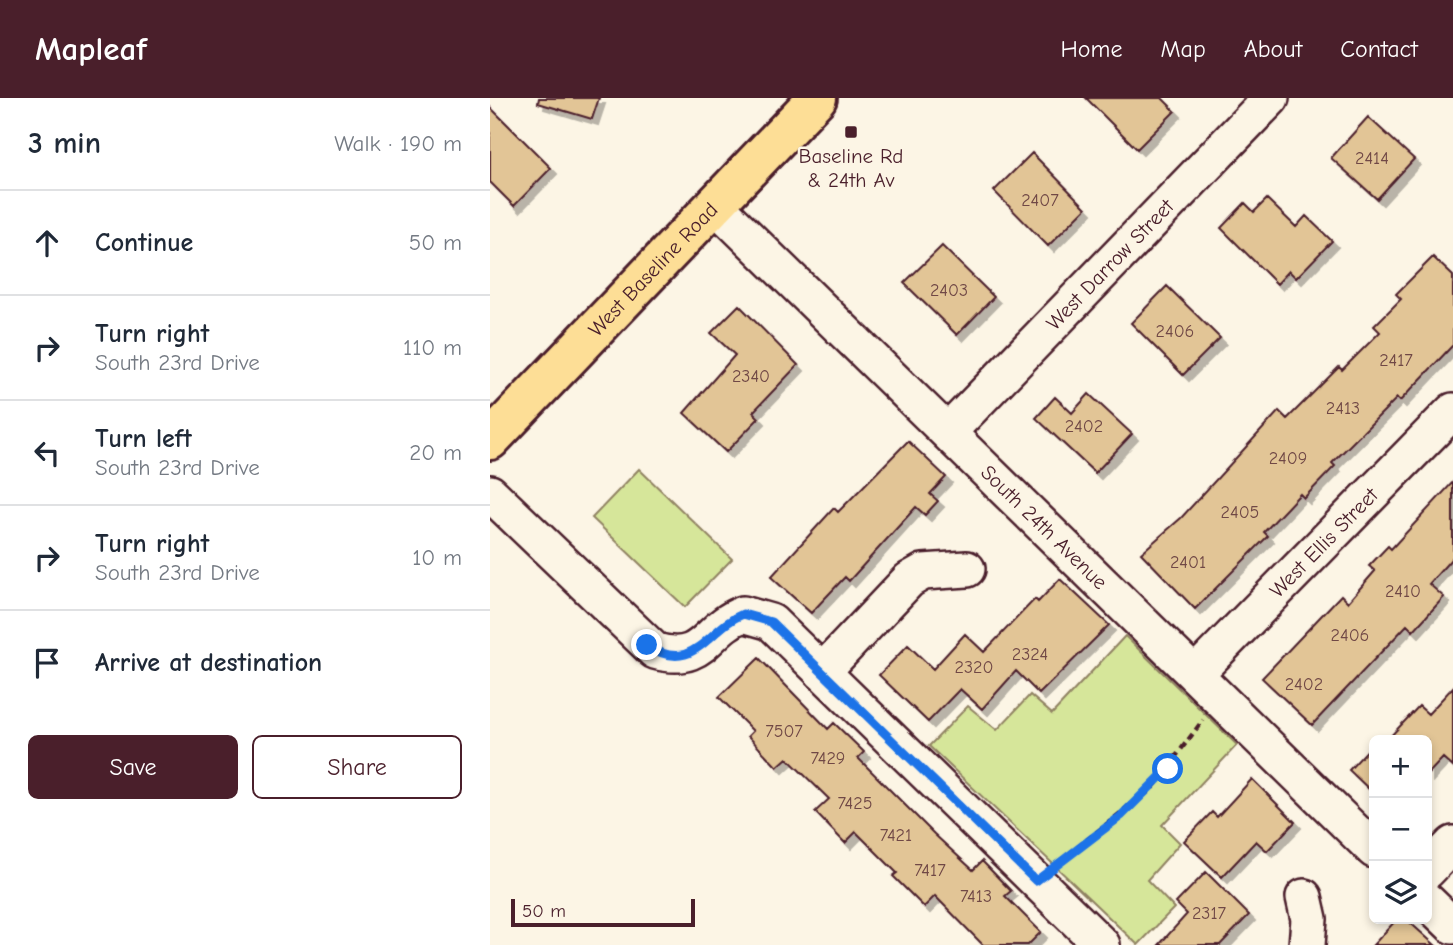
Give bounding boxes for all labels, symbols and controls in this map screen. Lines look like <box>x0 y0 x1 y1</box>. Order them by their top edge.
text: Mapleaf <box>35 30 147 68</box>
text: Home <box>1061 35 1122 63</box>
text: Map <box>1160 35 1206 63</box>
text: About <box>1244 35 1302 63</box>
text: Contact <box>1340 35 1418 63</box>
marker: Baseline Rd & 24th Av <box>843 124 859 140</box>
text: 3 min <box>28 126 101 161</box>
text: Walk · 190 m <box>334 130 462 157</box>
place label: Baseline Rd & 24th Av <box>799 144 903 192</box>
house number: 2414 <box>1355 148 1389 169</box>
house number: 2407 <box>1021 190 1059 211</box>
street label: West Darrow Street <box>1041 193 1179 335</box>
street label: West Baseline Road <box>584 197 723 341</box>
icon: ahead <box>28 224 66 262</box>
text: Continue <box>95 228 193 258</box>
text: 50 m <box>409 229 462 256</box>
house number: 2403 <box>930 280 968 301</box>
text: Turn right <box>95 319 209 349</box>
house number: 2406 <box>1156 321 1194 342</box>
icon: right <box>28 329 66 367</box>
text: 110 m <box>403 334 462 361</box>
text: South 23rd Drive <box>95 349 260 376</box>
house number: 2417 <box>1379 350 1413 371</box>
house number: 2340 <box>732 366 770 387</box>
house number: 2413 <box>1326 398 1360 419</box>
house number: 2402 <box>1065 416 1103 437</box>
text: Turn left <box>95 424 192 454</box>
icon: left <box>28 434 66 472</box>
text: 20 m <box>409 439 462 466</box>
house number: 2409 <box>1269 448 1307 469</box>
text: South 23rd Drive <box>95 454 260 481</box>
street label: South 24th Avenue <box>976 460 1112 594</box>
street label: West Ellis Street <box>1265 482 1384 603</box>
house number: 2405 <box>1221 502 1259 523</box>
text: Turn right <box>95 529 209 559</box>
icon: right <box>28 539 66 577</box>
text: 10 m <box>412 544 462 571</box>
house number: 2401 <box>1170 552 1206 573</box>
text: South 23rd Drive <box>95 559 260 586</box>
house number: 2410 <box>1385 581 1421 602</box>
house number: 2406 <box>1331 625 1369 646</box>
route end <box>631 629 662 660</box>
icon: arrive <box>28 644 66 682</box>
house number: 2324 <box>1012 644 1048 665</box>
text: Arrive at destination <box>95 648 322 678</box>
house number: 2320 <box>955 657 993 678</box>
house number: 2402 <box>1285 674 1323 695</box>
house number: 7507 <box>765 721 803 742</box>
button: Save <box>28 735 238 799</box>
button: Share <box>252 735 462 799</box>
map controls <box>1369 735 1432 924</box>
button: + <box>1369 735 1432 798</box>
house number: 7429 <box>811 748 845 769</box>
route start <box>1152 753 1183 784</box>
house number: 7425 <box>838 793 872 814</box>
button: − <box>1369 798 1432 861</box>
house number: 7421 <box>880 825 912 846</box>
house number: 7417 <box>914 860 946 881</box>
button: layers <box>1369 861 1432 924</box>
house number: 7413 <box>960 886 992 907</box>
scale bar <box>511 896 695 928</box>
text: 50 m <box>522 900 566 922</box>
house number: 2317 <box>1192 903 1227 924</box>

